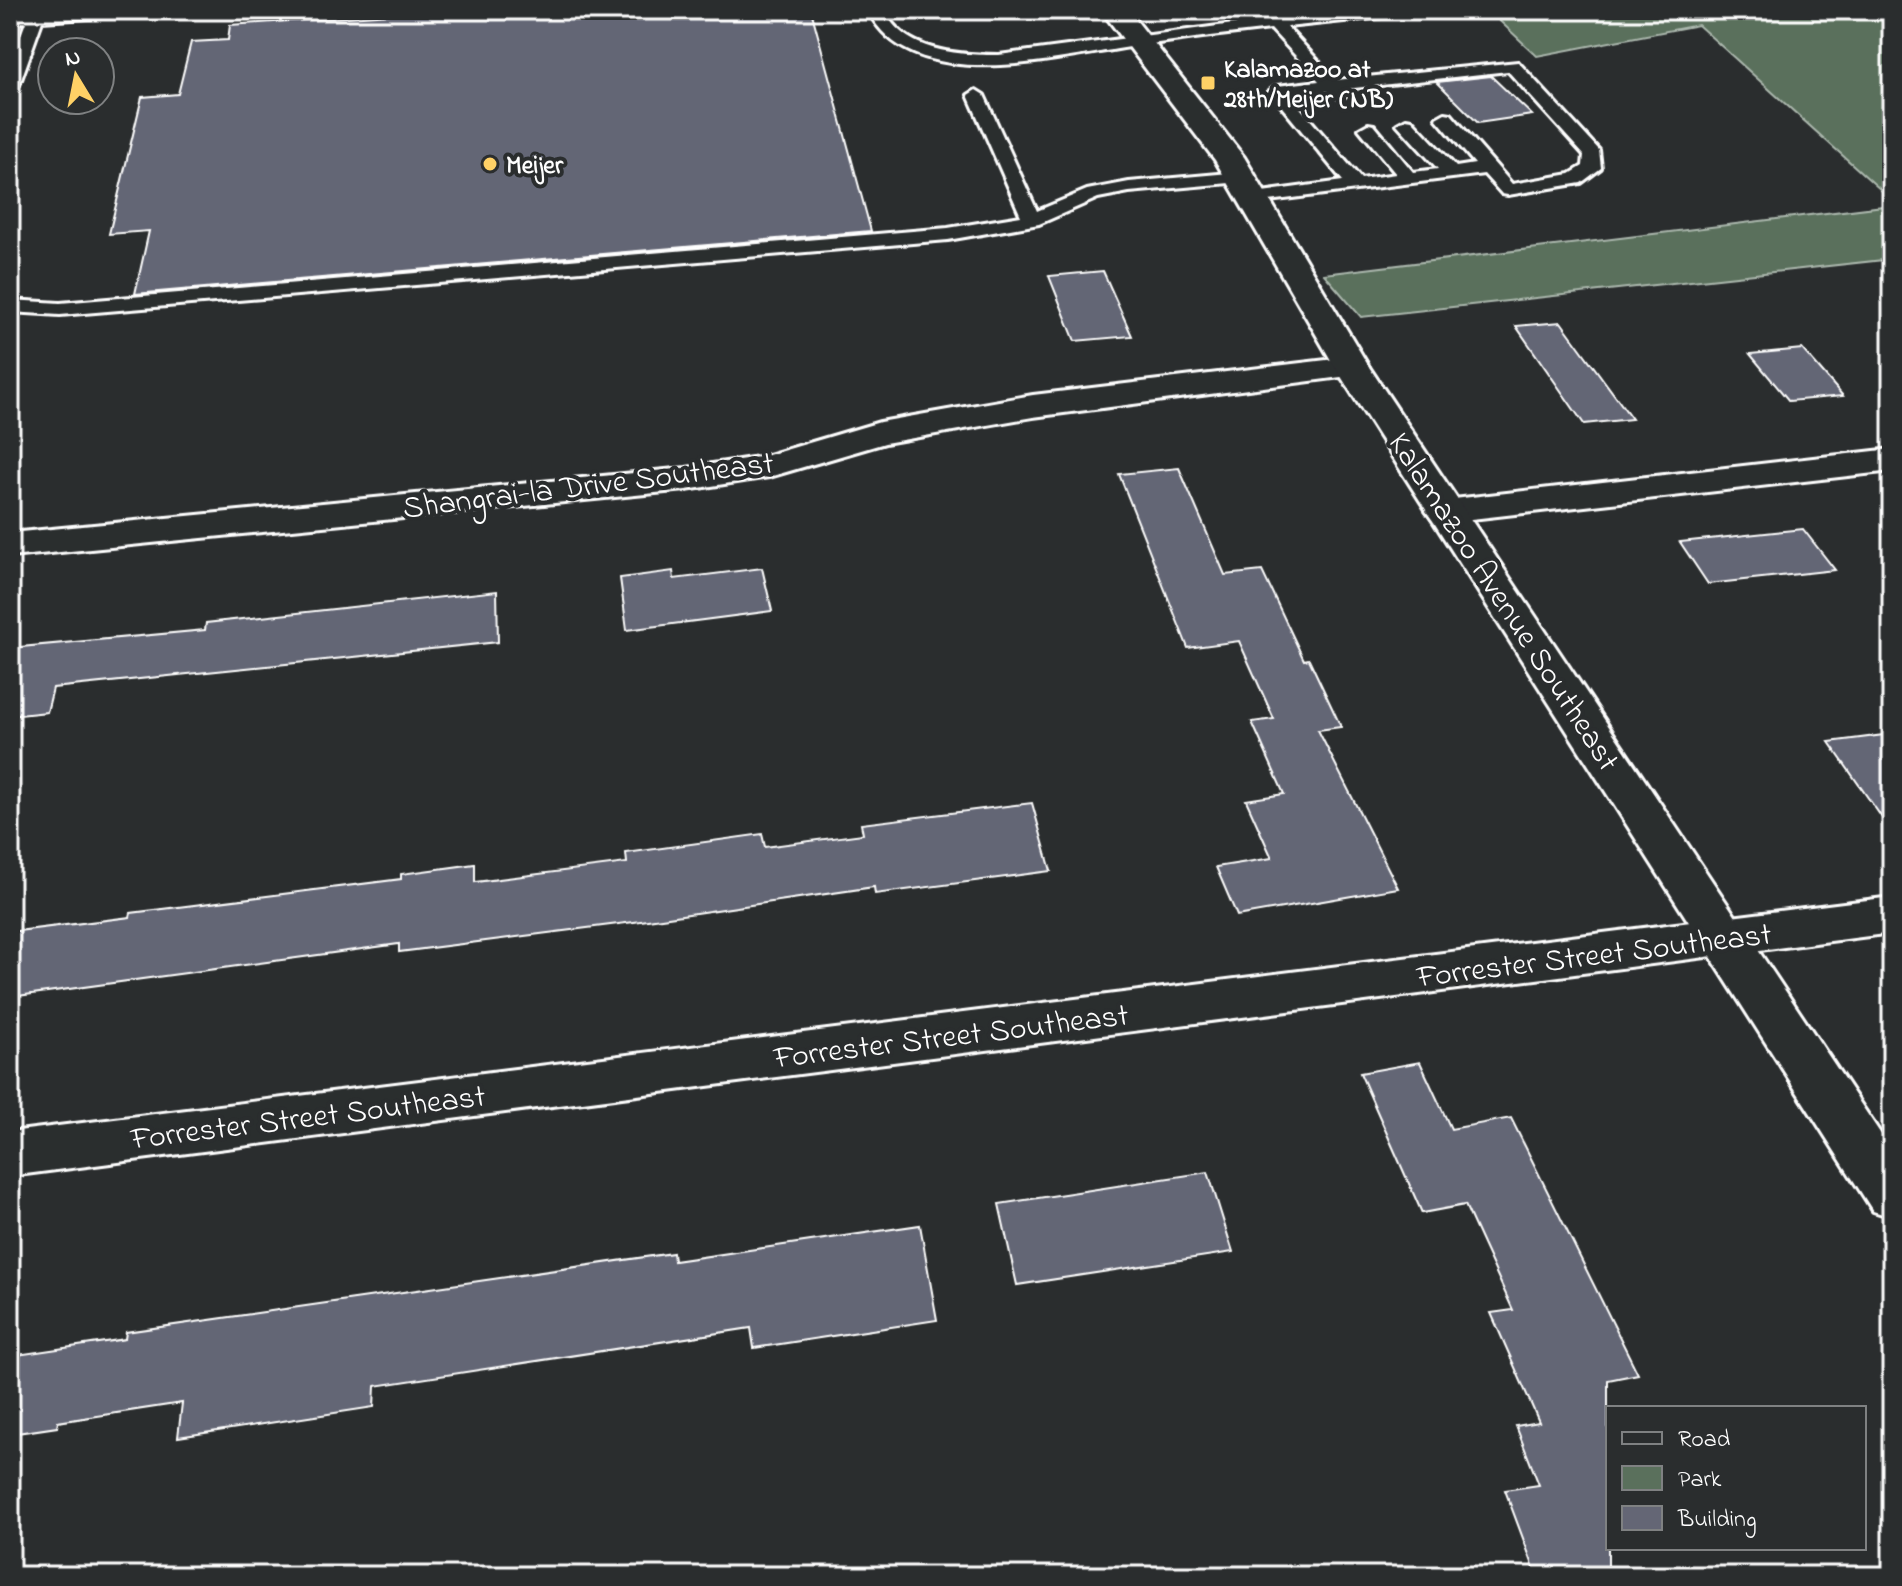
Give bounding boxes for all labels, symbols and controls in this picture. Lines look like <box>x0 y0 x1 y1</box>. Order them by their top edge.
north arrow <box>36 36 116 116</box>
text: N <box>63 42 83 76</box>
place label: Kalamazoo at 28th/Meijer (NB) <box>1223 52 1393 120</box>
marker: Kalamazoo at 28th/Meijer (NB) <box>1199 74 1217 92</box>
place label: Meijer <box>506 148 564 186</box>
marker: Meijer <box>481 155 499 173</box>
street label: Kalamazoo Avenue Southeast <box>1375 424 1630 782</box>
street label: Shangrai-la Drive Southeast <box>400 441 777 534</box>
street label: Forrester Street Southeast <box>1414 912 1775 1003</box>
street label: Forrester Street Southeast <box>771 993 1132 1084</box>
street label: Forrester Street Southeast <box>128 1074 489 1165</box>
legend <box>1606 1406 1866 1550</box>
text: Road <box>1678 1423 1731 1458</box>
text: Park <box>1678 1463 1722 1498</box>
text: Building <box>1677 1503 1757 1538</box>

